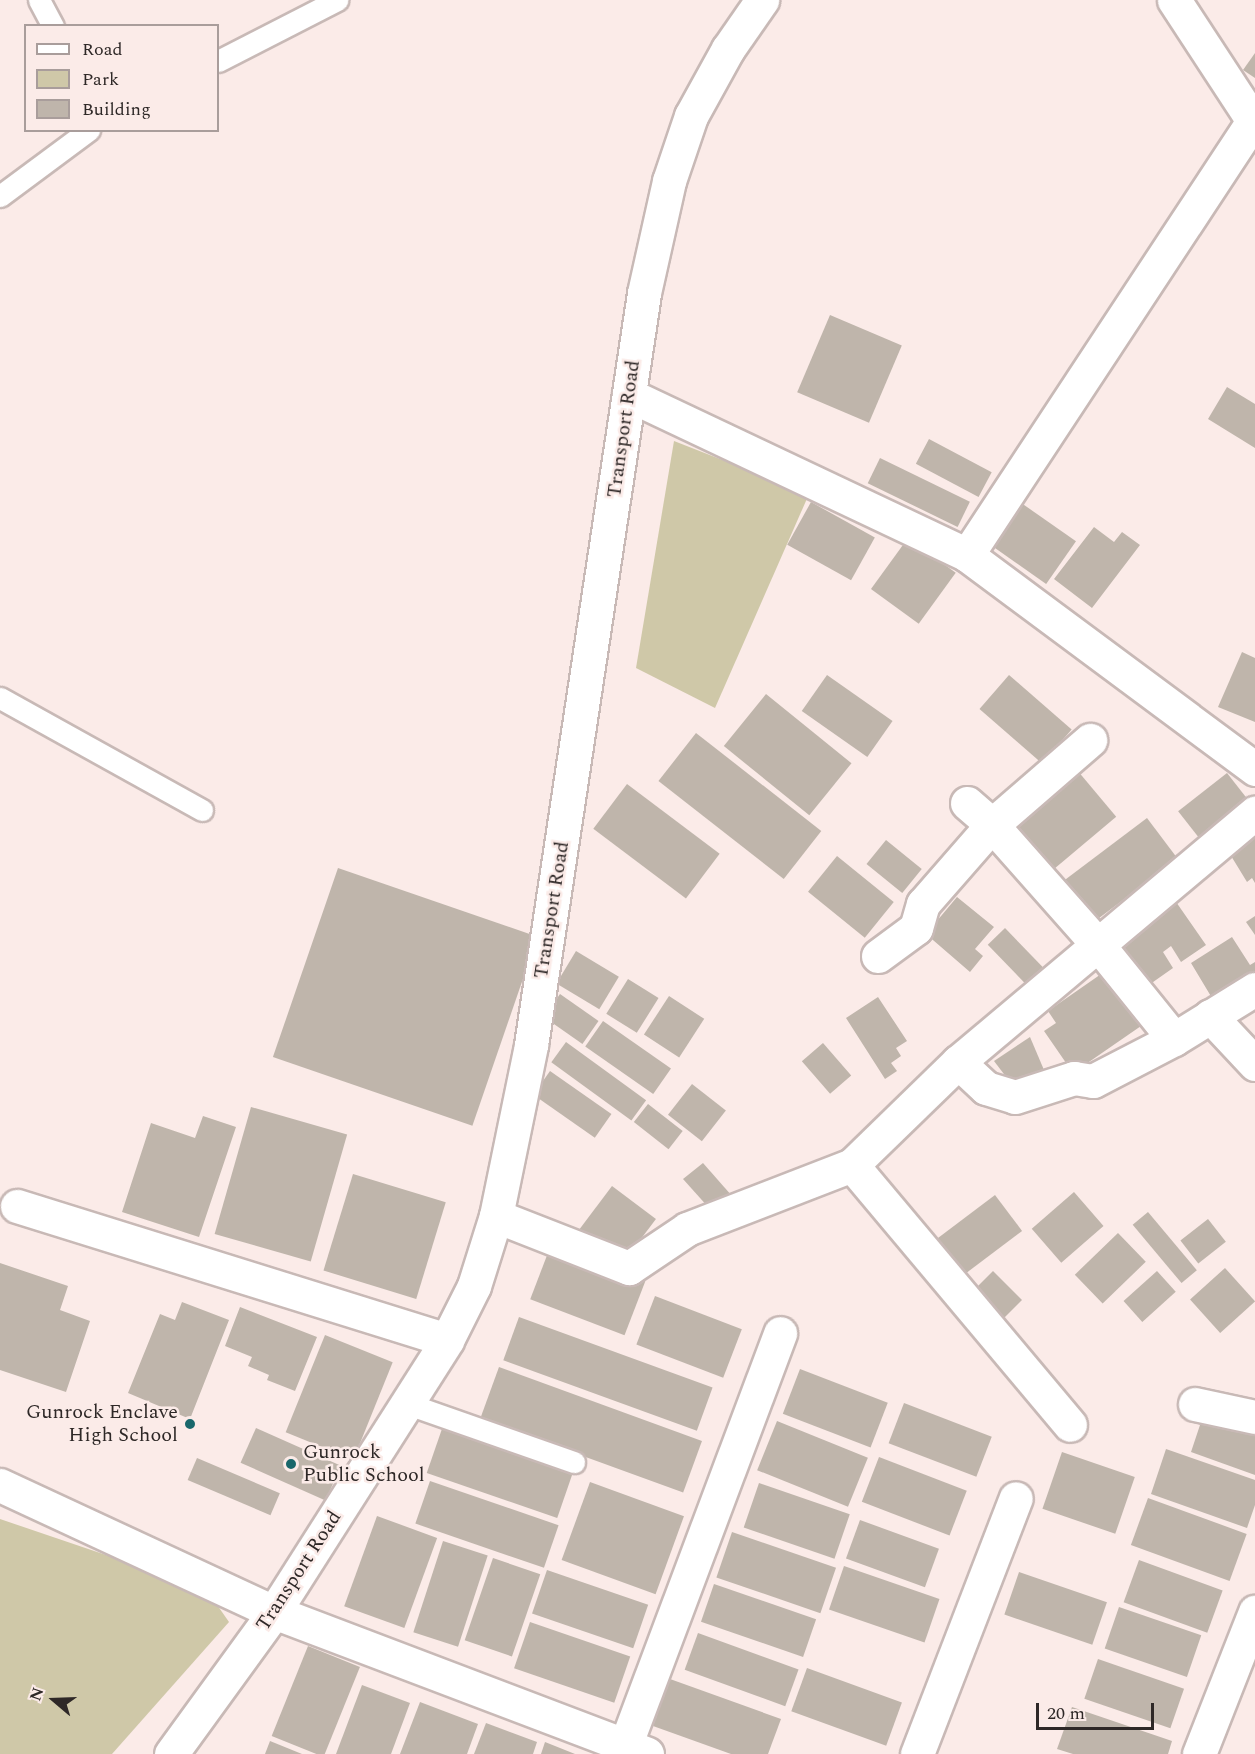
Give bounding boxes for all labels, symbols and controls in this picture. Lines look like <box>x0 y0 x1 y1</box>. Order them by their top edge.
legend <box>24 24 219 132</box>
text: Road <box>82 36 123 63</box>
text: Park <box>82 66 119 93</box>
text: Building <box>82 96 151 123</box>
street label: Transport Road <box>602 359 646 499</box>
street label: Transport Road <box>529 840 575 980</box>
place label: Gunrock Enclave High School <box>26 1400 178 1447</box>
marker: Gunrock Enclave High School <box>183 1417 197 1431</box>
place label: Gunrock Public School <box>303 1440 425 1487</box>
marker: Gunrock Public School <box>284 1457 298 1471</box>
street label: Transport Road <box>251 1506 347 1636</box>
north arrow <box>24 1670 84 1730</box>
text: N <box>24 1684 50 1704</box>
scale bar <box>1039 1691 1158 1729</box>
text: 20 m <box>1047 1700 1085 1727</box>

